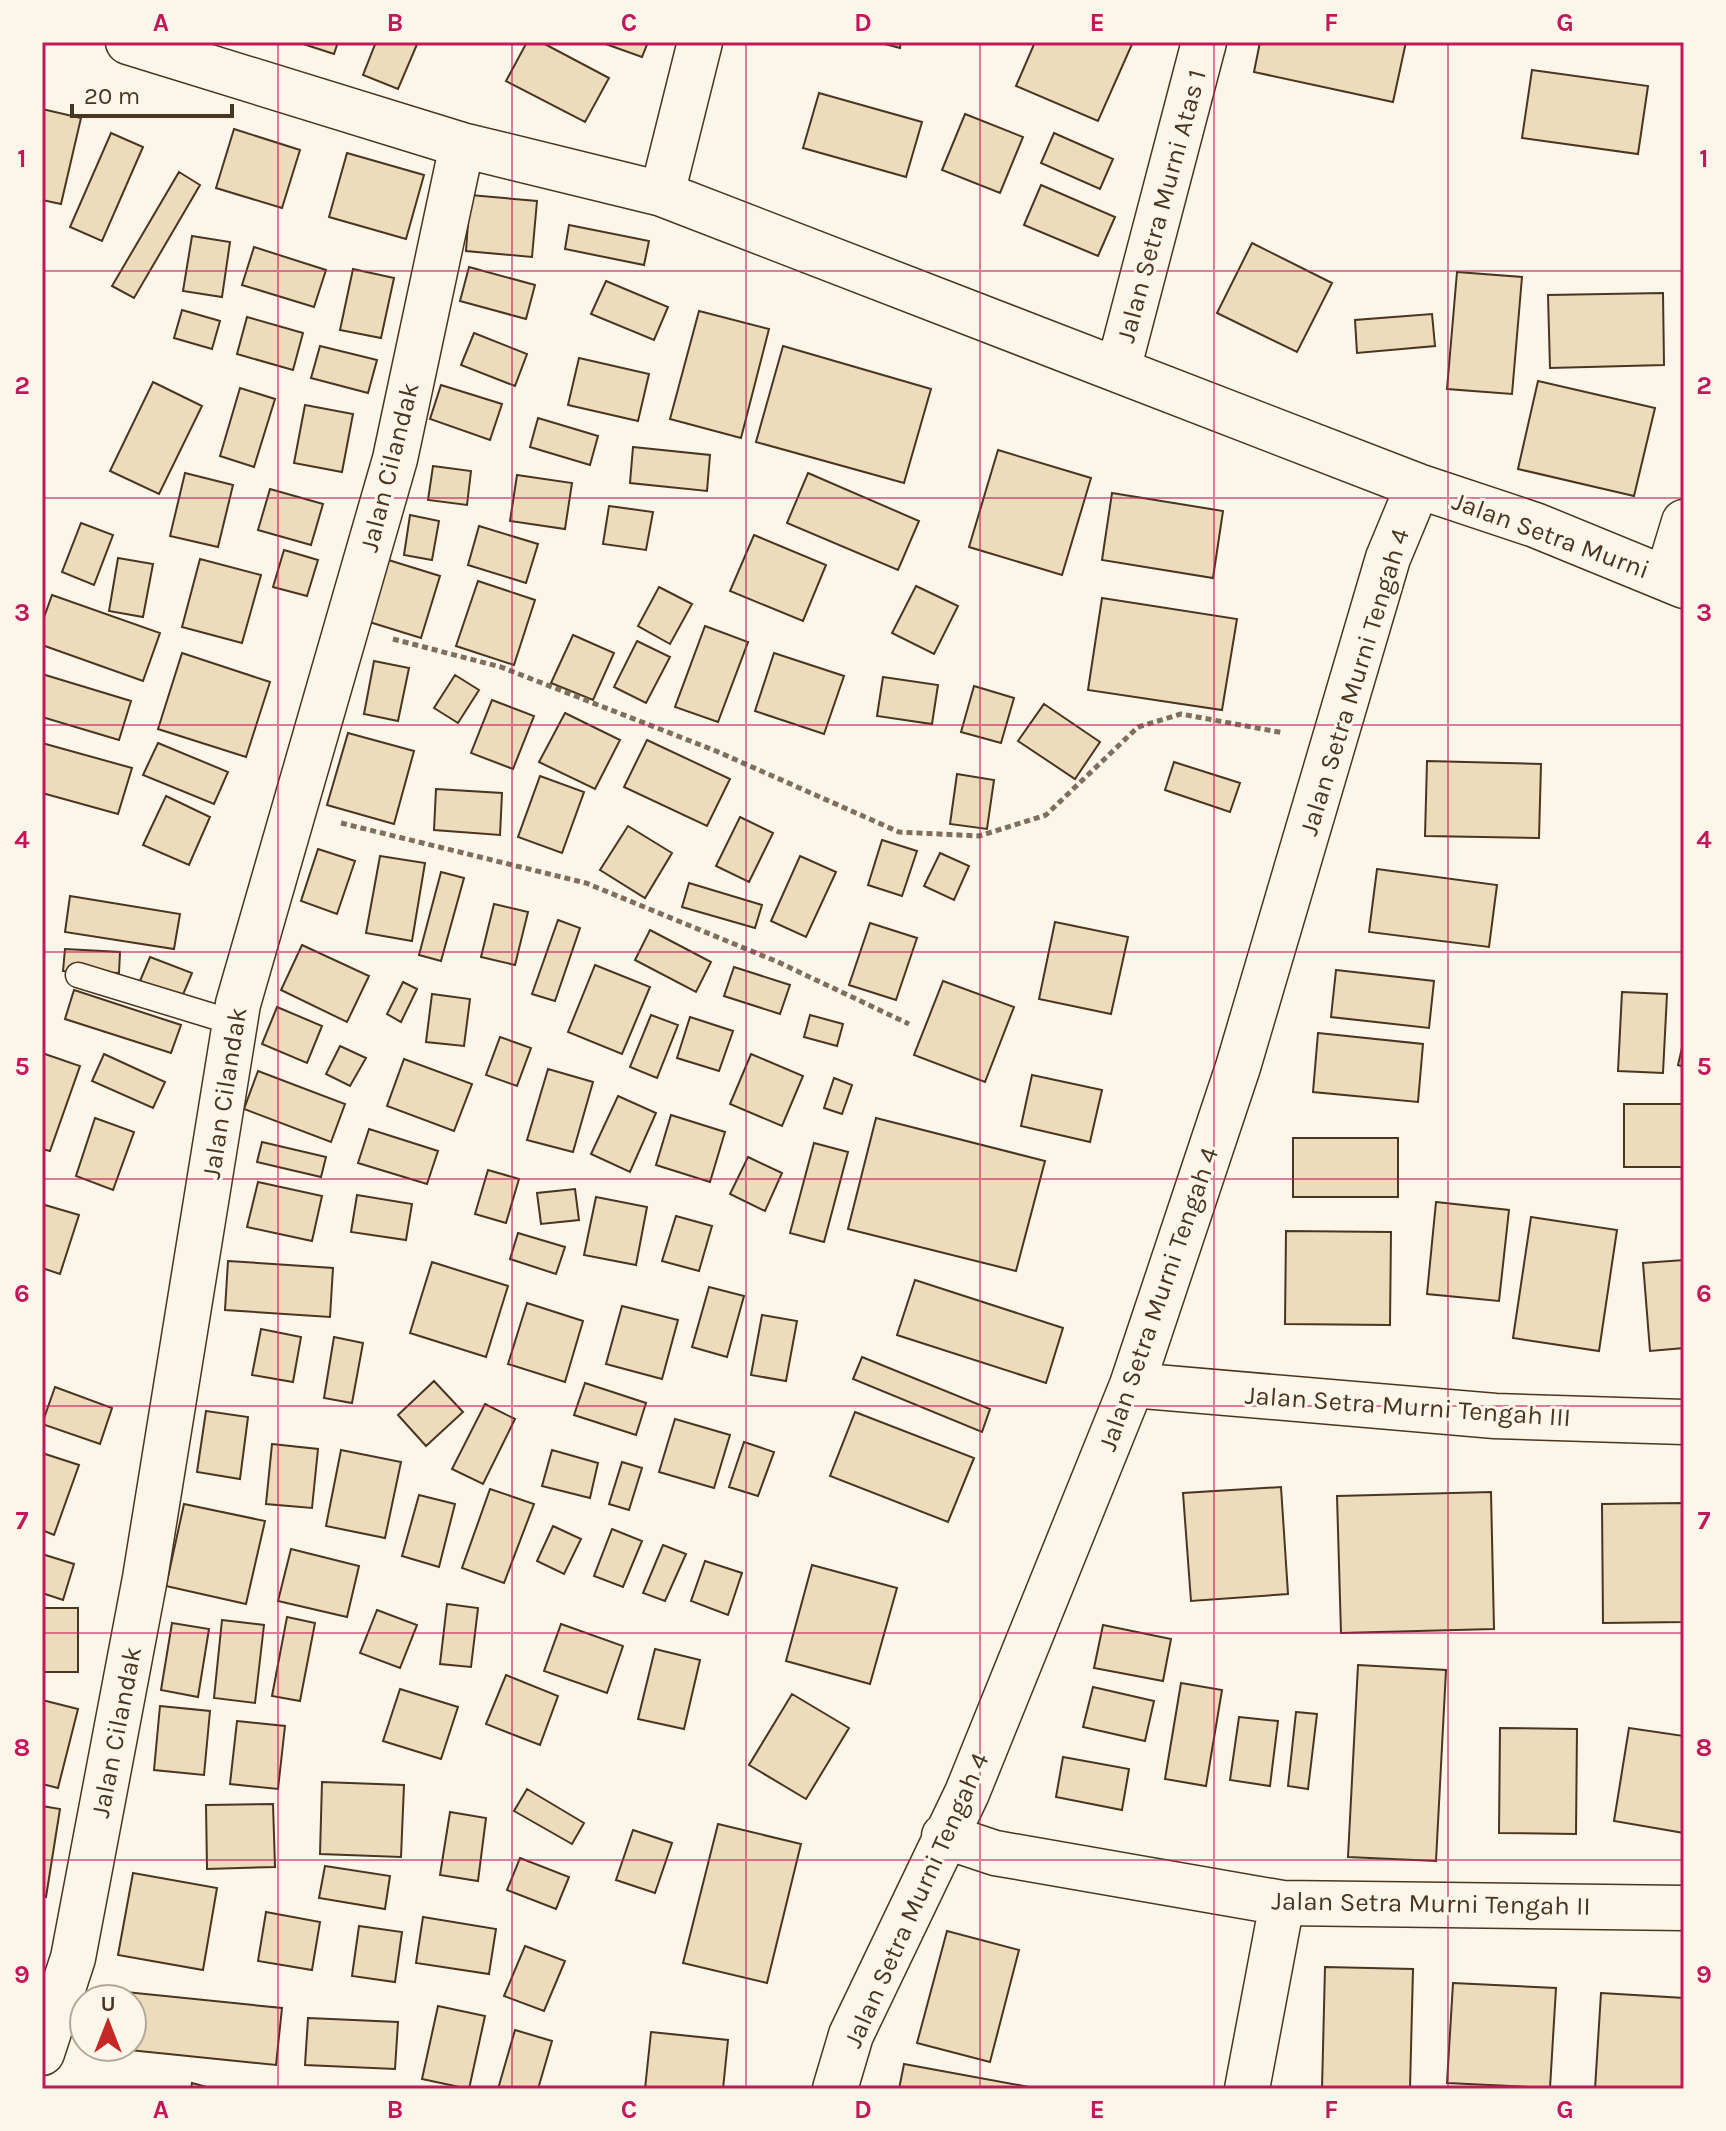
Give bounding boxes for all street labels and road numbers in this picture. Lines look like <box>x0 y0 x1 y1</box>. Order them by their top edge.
street label: Jalan Setra Murni Atas 1 <box>1110 66 1213 346</box>
street label: Jalan Cilandak <box>353 379 426 555</box>
street label: Jalan Setra Murni <box>1448 485 1654 586</box>
street label: Jalan Setra Murni Tengah 4 <box>1293 525 1416 839</box>
street label: Jalan Cilandak <box>196 1005 253 1181</box>
street label: Jalan Setra Murni Tengah 4 <box>1092 1143 1225 1455</box>
street label: Jalan Setra Murni Tengah III <box>1244 1380 1572 1433</box>
street label: Jalan Cilandak <box>85 1644 148 1820</box>
street label: Jalan Setra Murni Tengah 4 <box>837 1748 996 2052</box>
street label: Jalan Setra Murni Tengah II <box>1271 1885 1591 1922</box>

